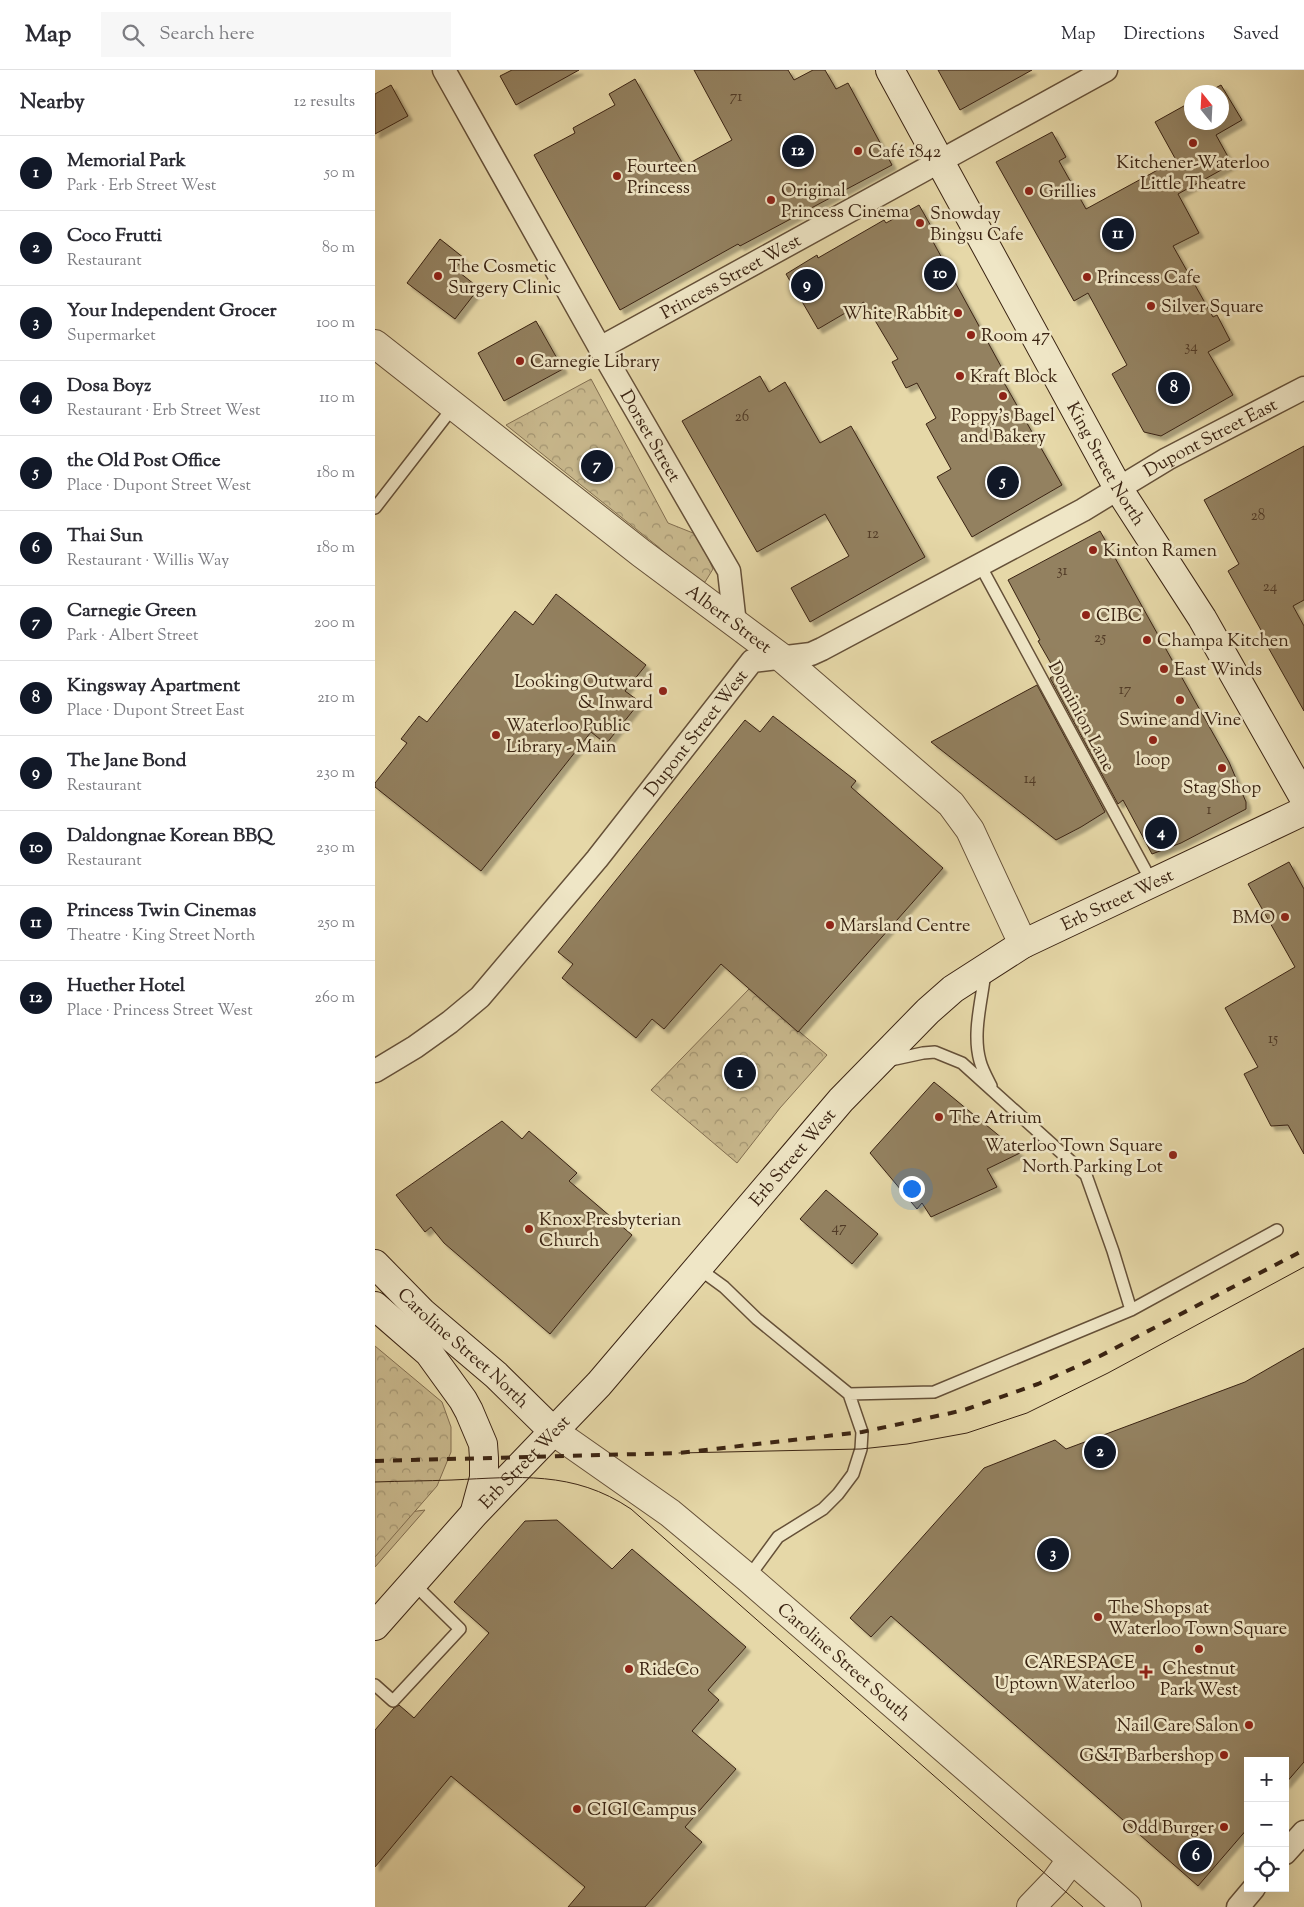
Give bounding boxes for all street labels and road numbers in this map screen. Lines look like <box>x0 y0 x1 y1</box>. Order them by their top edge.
street label: Princess Street West <box>656 229 807 327</box>
street label: Dorset Street <box>612 386 686 488</box>
street label: Dupont Street East <box>1140 393 1282 485</box>
street label: King Street North <box>1059 398 1150 532</box>
street label: Albert Street <box>679 579 776 661</box>
street label: Dominion Lane <box>1040 657 1120 777</box>
street label: Dupont Street West <box>639 665 755 803</box>
street label: Erb Street West <box>1058 864 1178 939</box>
street label: Erb Street West <box>745 1104 843 1213</box>
street label: Caroline Street North <box>390 1283 534 1416</box>
street label: Erb Street West <box>474 1410 577 1516</box>
street label: Caroline Street South <box>770 1598 916 1729</box>

